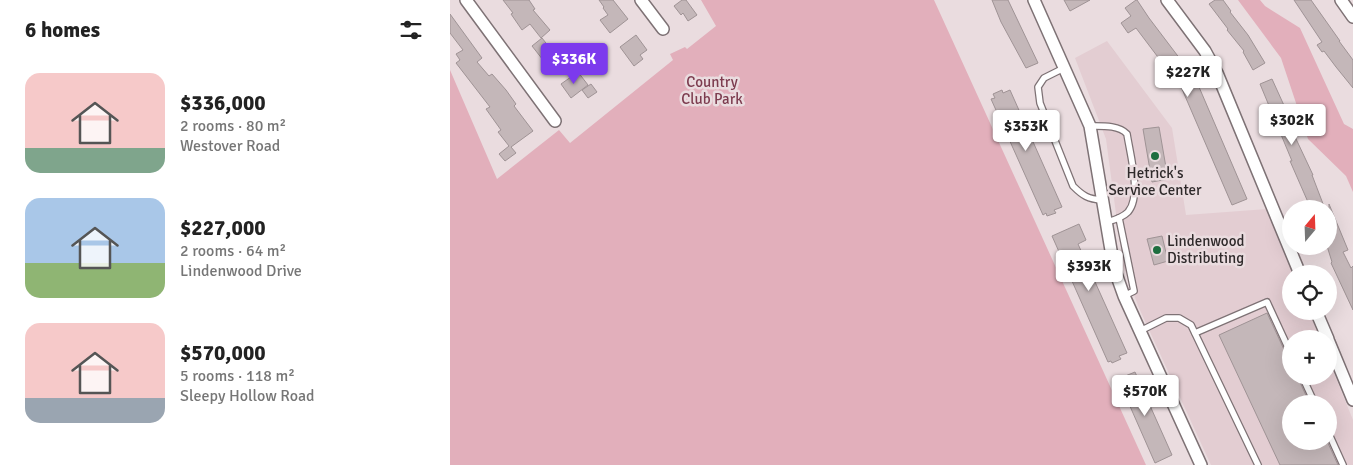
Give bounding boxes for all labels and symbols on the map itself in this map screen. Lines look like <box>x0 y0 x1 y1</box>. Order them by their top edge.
pin: $336K <box>539 42 609 85</box>
pin: $227K <box>1153 56 1223 98</box>
park label: Country Club Park <box>681 73 743 108</box>
pin: $302K <box>1257 104 1327 146</box>
pin: $353K <box>991 110 1061 152</box>
marker: Hetrick's Service Center <box>1149 150 1161 162</box>
place label: Hetrick's Service Center <box>1108 164 1202 199</box>
north arrow <box>1282 200 1338 255</box>
place label: Lindenwood Distributing <box>1167 232 1244 267</box>
marker: Lindenwood Distributing <box>1151 244 1163 256</box>
pin: $393K <box>1054 250 1124 292</box>
pin: $570K <box>1110 374 1180 417</box>

